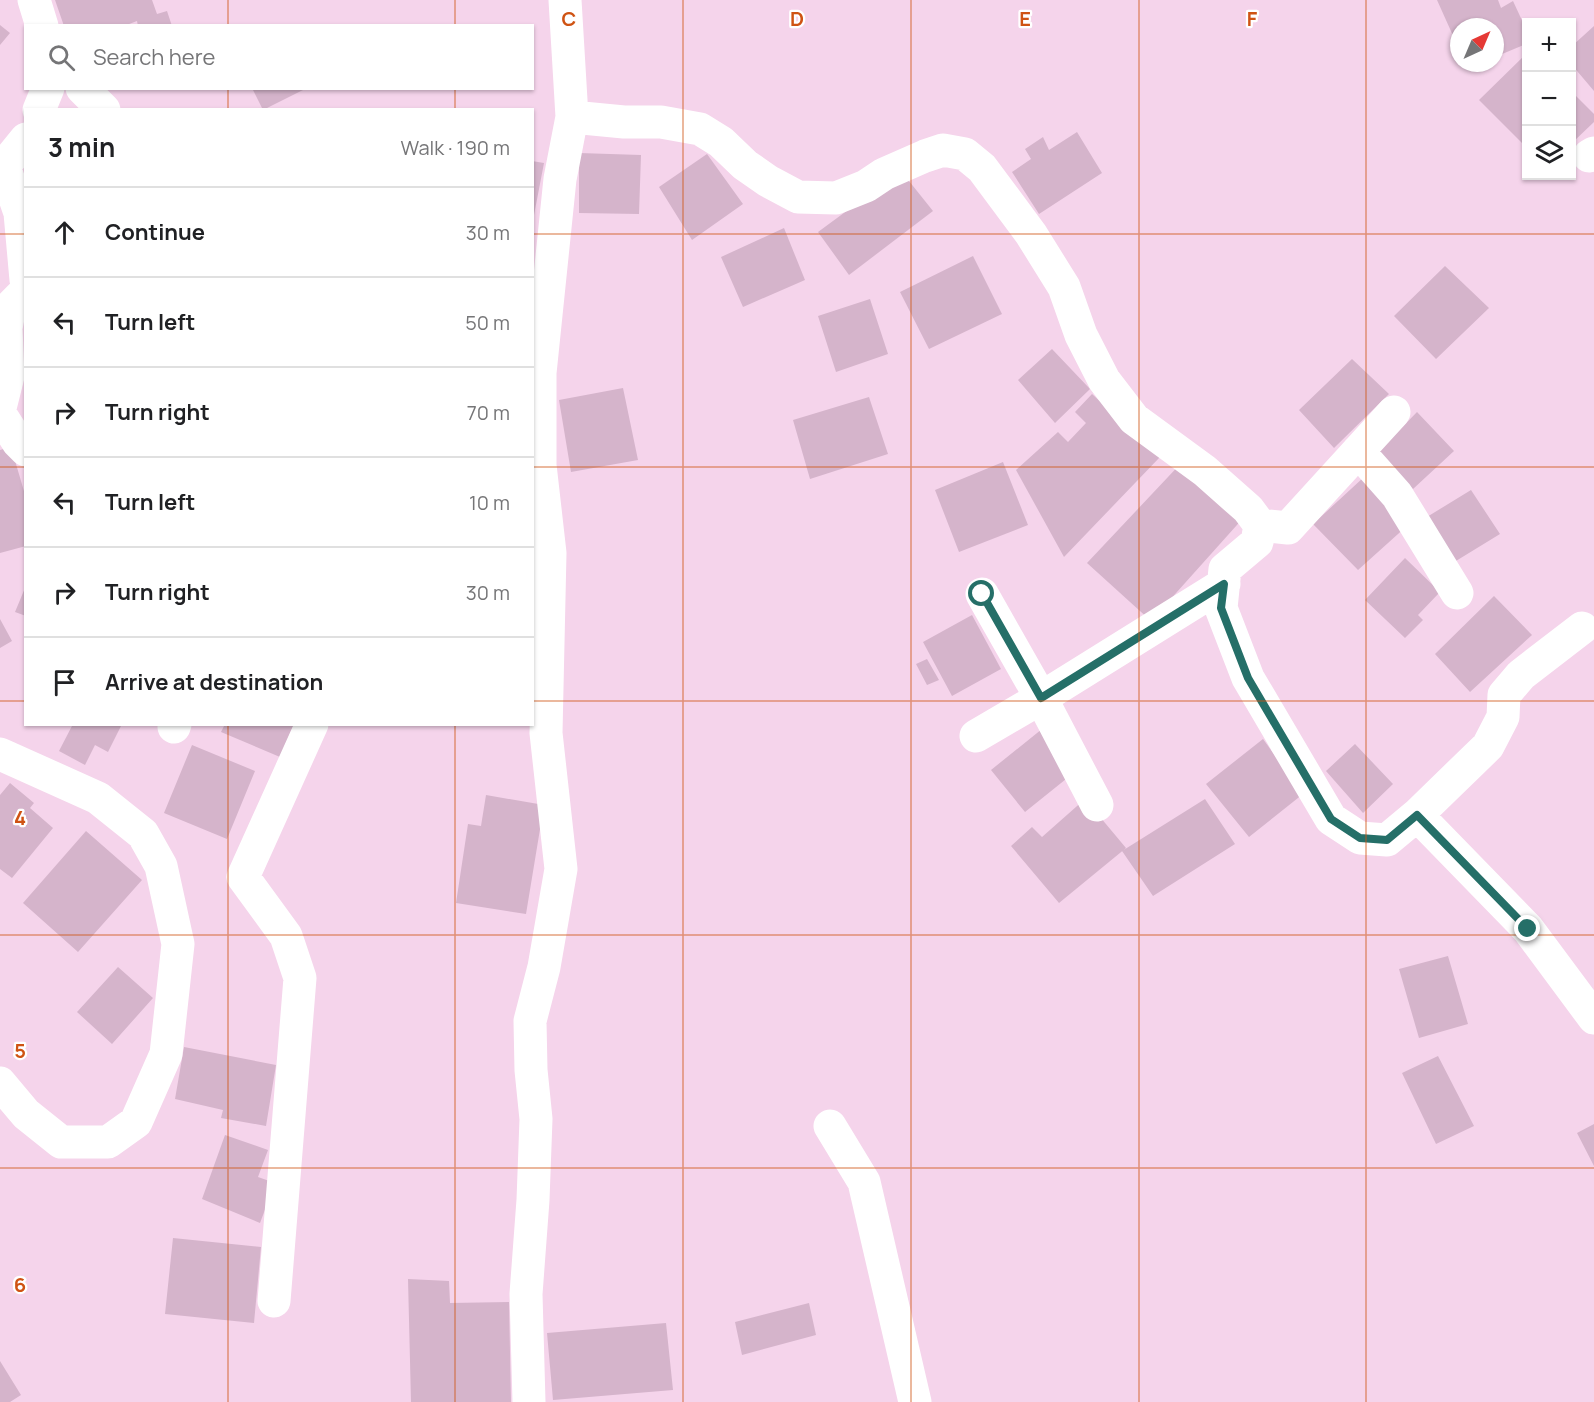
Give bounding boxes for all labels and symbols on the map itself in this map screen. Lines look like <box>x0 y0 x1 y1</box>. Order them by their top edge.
text: C <box>562 5 576 32</box>
text: D <box>790 5 804 32</box>
text: E <box>1019 5 1031 32</box>
text: F <box>1247 5 1258 32</box>
north arrow <box>1450 18 1504 72</box>
route start <box>968 580 994 606</box>
text: 4 <box>14 804 26 831</box>
route end <box>1514 915 1540 941</box>
text: 5 <box>14 1037 26 1064</box>
text: 6 <box>14 1271 26 1298</box>

